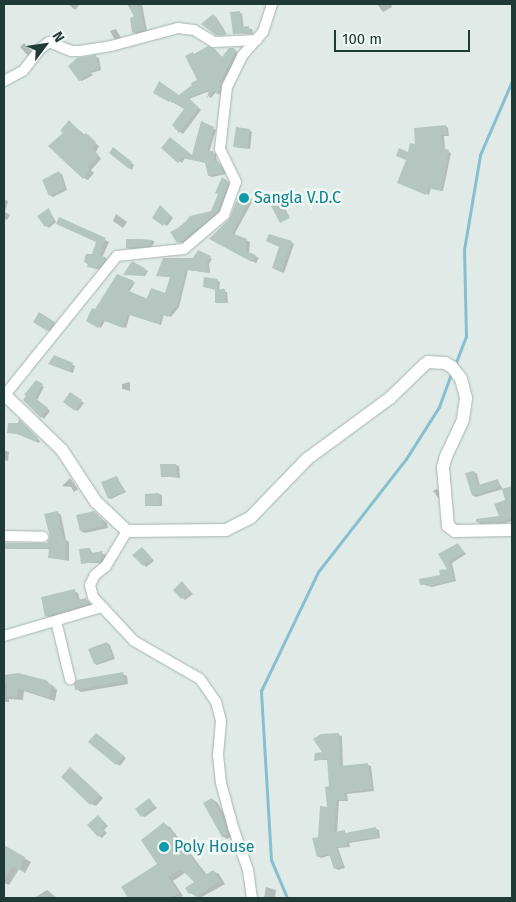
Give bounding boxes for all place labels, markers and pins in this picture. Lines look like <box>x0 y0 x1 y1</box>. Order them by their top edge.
place label: Sangla V.D.C <box>254 188 341 208</box>
marker: Sangla V.D.C <box>238 192 250 204</box>
place label: Poly House <box>174 837 255 857</box>
marker: Poly House <box>158 841 170 853</box>

